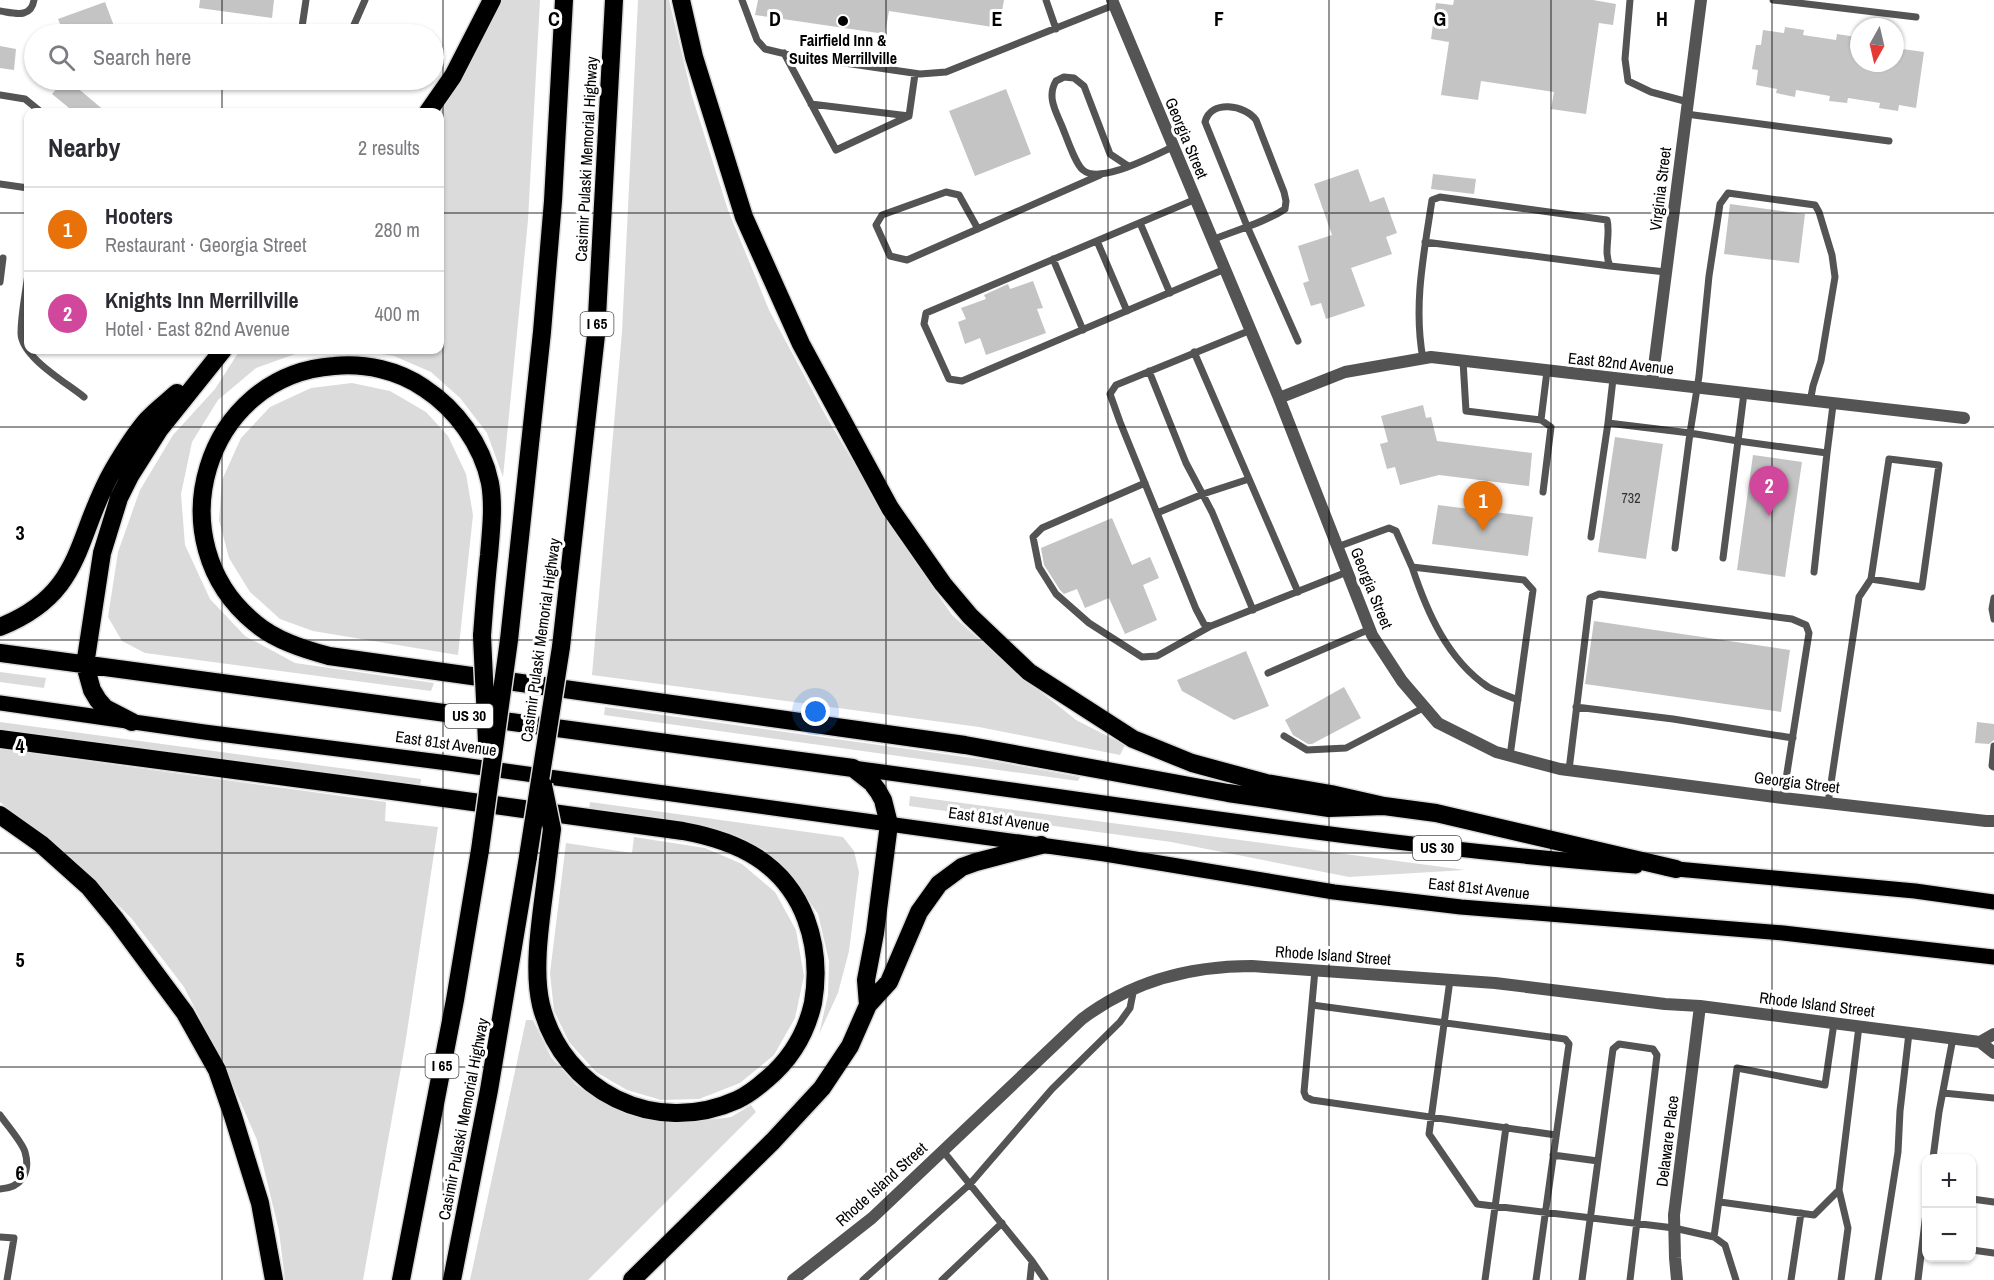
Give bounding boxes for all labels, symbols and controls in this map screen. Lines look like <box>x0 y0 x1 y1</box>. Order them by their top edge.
text: C <box>548 5 560 32</box>
text: D <box>769 5 781 32</box>
text: E <box>992 5 1003 32</box>
text: F <box>1214 5 1224 32</box>
text: G <box>1434 5 1446 32</box>
text: H <box>1656 5 1668 32</box>
marker: Fairfield Inn & Suites Merrillville <box>836 14 850 28</box>
north arrow <box>1850 18 1904 72</box>
search box <box>24 24 444 90</box>
place label: Fairfield Inn & Suites Merrillville <box>789 29 897 69</box>
icon: search <box>45 41 78 74</box>
text: Search here <box>93 42 191 72</box>
street label: Casimir Pulaski Memorial Highway <box>570 55 602 262</box>
street label: Georgia Street <box>1160 94 1214 182</box>
text: Nearby <box>48 130 120 165</box>
text: 2 results <box>358 134 420 161</box>
street label: Virginia Street <box>1644 145 1676 232</box>
text: Hooters <box>105 201 173 231</box>
text: 1 <box>63 216 72 243</box>
text: 280 m <box>374 216 420 243</box>
text: Restaurant · Georgia Street <box>105 231 306 258</box>
text: Knights Inn Merrillville <box>105 285 299 315</box>
text: 2 <box>63 300 72 327</box>
text: 400 m <box>374 300 420 327</box>
road number: I 65 <box>580 312 614 336</box>
text: Hotel · East 82nd Avenue <box>105 315 290 342</box>
street label: East 82nd Avenue <box>1567 347 1675 379</box>
pin: 2 <box>1750 466 1788 516</box>
pin: 1 <box>1464 482 1502 531</box>
house number: 732 <box>1621 489 1641 507</box>
text: 3 <box>15 519 25 546</box>
street label: Casimir Pulaski Memorial Highway <box>515 536 565 743</box>
street label: Georgia Street <box>1346 544 1398 632</box>
your location <box>801 697 830 726</box>
road number: US 30 <box>445 704 493 728</box>
street label: East 81st Avenue <box>394 725 498 761</box>
text: 4 <box>15 732 25 759</box>
street label: Georgia Street <box>1753 766 1841 798</box>
street label: East 81st Avenue <box>947 801 1051 837</box>
road number: US 30 <box>1413 836 1461 860</box>
street label: East 81st Avenue <box>1427 872 1531 904</box>
street label: Rhode Island Street <box>1274 940 1392 970</box>
text: 5 <box>15 946 25 973</box>
street label: Rhode Island Street <box>1758 986 1876 1022</box>
street label: Casimir Pulaski Memorial Highway <box>433 1016 493 1222</box>
road number: I 65 <box>426 1054 458 1078</box>
street label: Delaware Place <box>1650 1094 1684 1188</box>
street label: Rhode Island Street <box>831 1137 932 1231</box>
map controls <box>1922 1154 1976 1262</box>
button: + <box>1922 1154 1976 1208</box>
text: 6 <box>15 1159 25 1186</box>
button: − <box>1922 1208 1976 1262</box>

